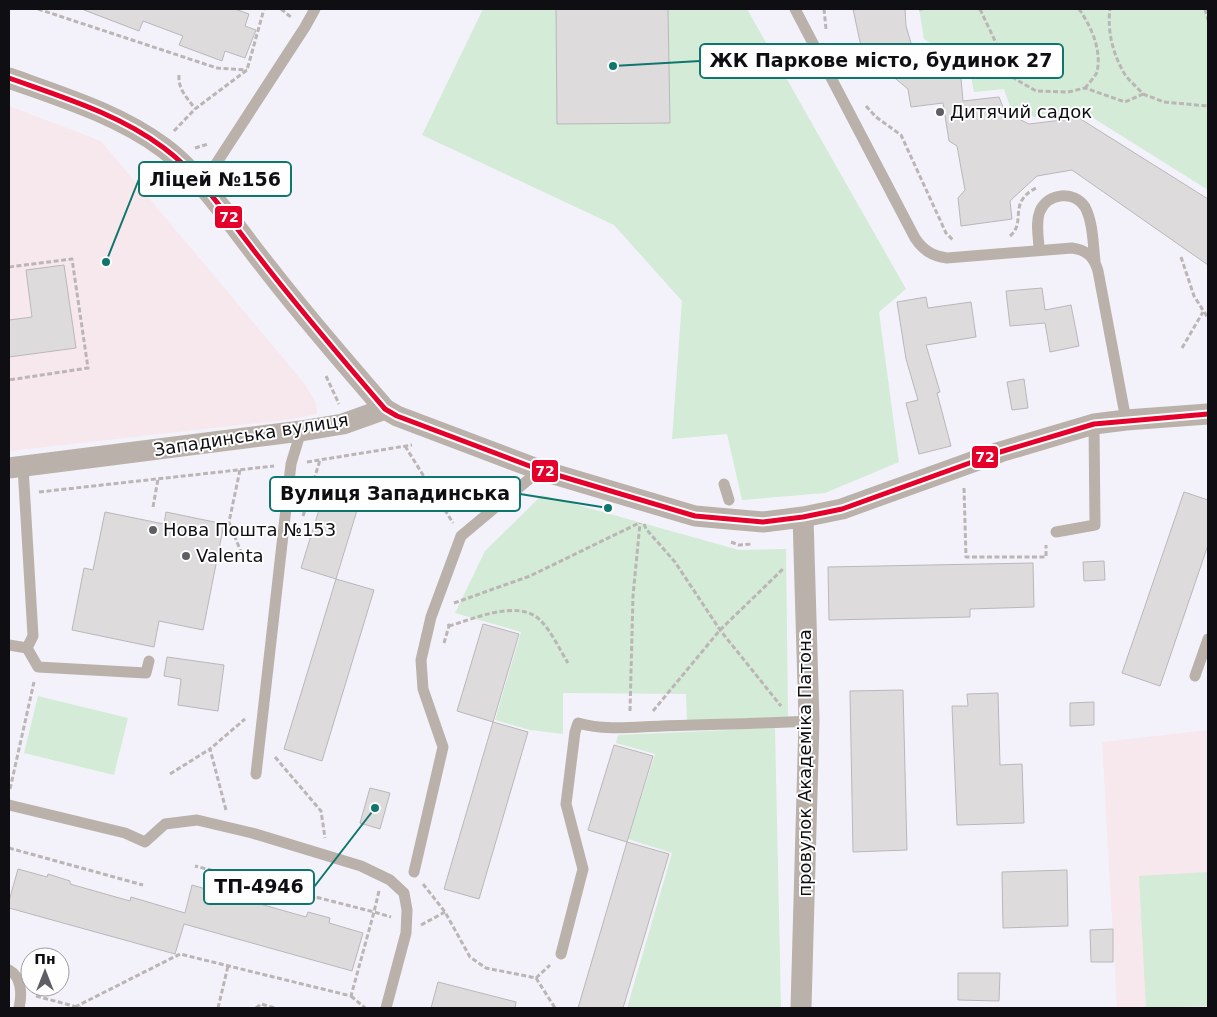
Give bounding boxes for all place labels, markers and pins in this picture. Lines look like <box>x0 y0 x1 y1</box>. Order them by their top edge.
callout: ЖК Паркове місто, будинок 27 <box>700 44 1063 78</box>
place label: Дитячий садок <box>950 101 1092 122</box>
marker: Дитячий садок <box>934 106 946 118</box>
callout: Ліцей №156 <box>139 162 291 196</box>
callout: Вулиця Западинська <box>270 477 520 511</box>
place label: Нова Пошта №153 <box>163 519 336 540</box>
marker: Нова Пошта №153 <box>147 524 159 536</box>
place label: Valenta <box>196 545 264 566</box>
marker: Valenta <box>180 550 192 562</box>
callout: ТП-4946 <box>204 870 314 904</box>

